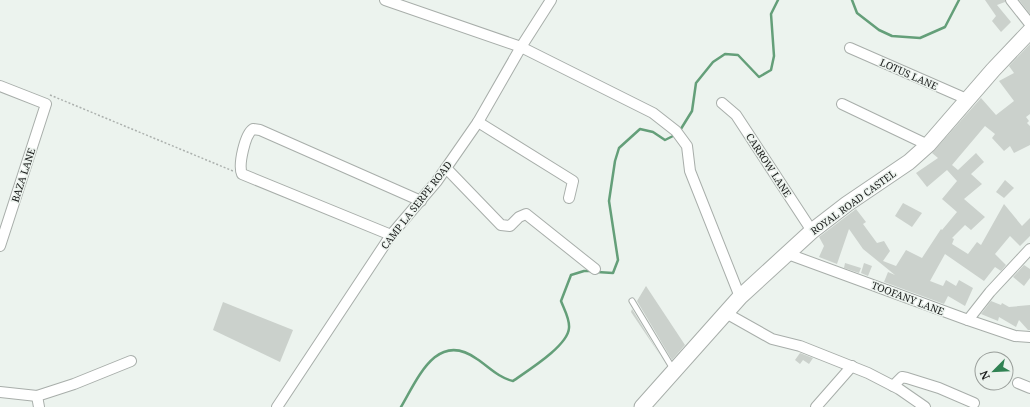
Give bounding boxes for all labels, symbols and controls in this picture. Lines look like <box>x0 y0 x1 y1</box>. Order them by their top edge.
street label: LOTUS LANE <box>878 55 940 93</box>
street label: CARROW LANE <box>743 130 795 200</box>
street label: BAZA LANE <box>8 146 38 204</box>
street label: CAMP LA SERPE ROAD <box>377 158 455 252</box>
street label: ROYAL ROAD CASTEL <box>807 166 899 238</box>
street label: TOOFANY LANE <box>870 278 946 318</box>
north arrow <box>974 351 1014 391</box>
text: N <box>976 368 993 382</box>

